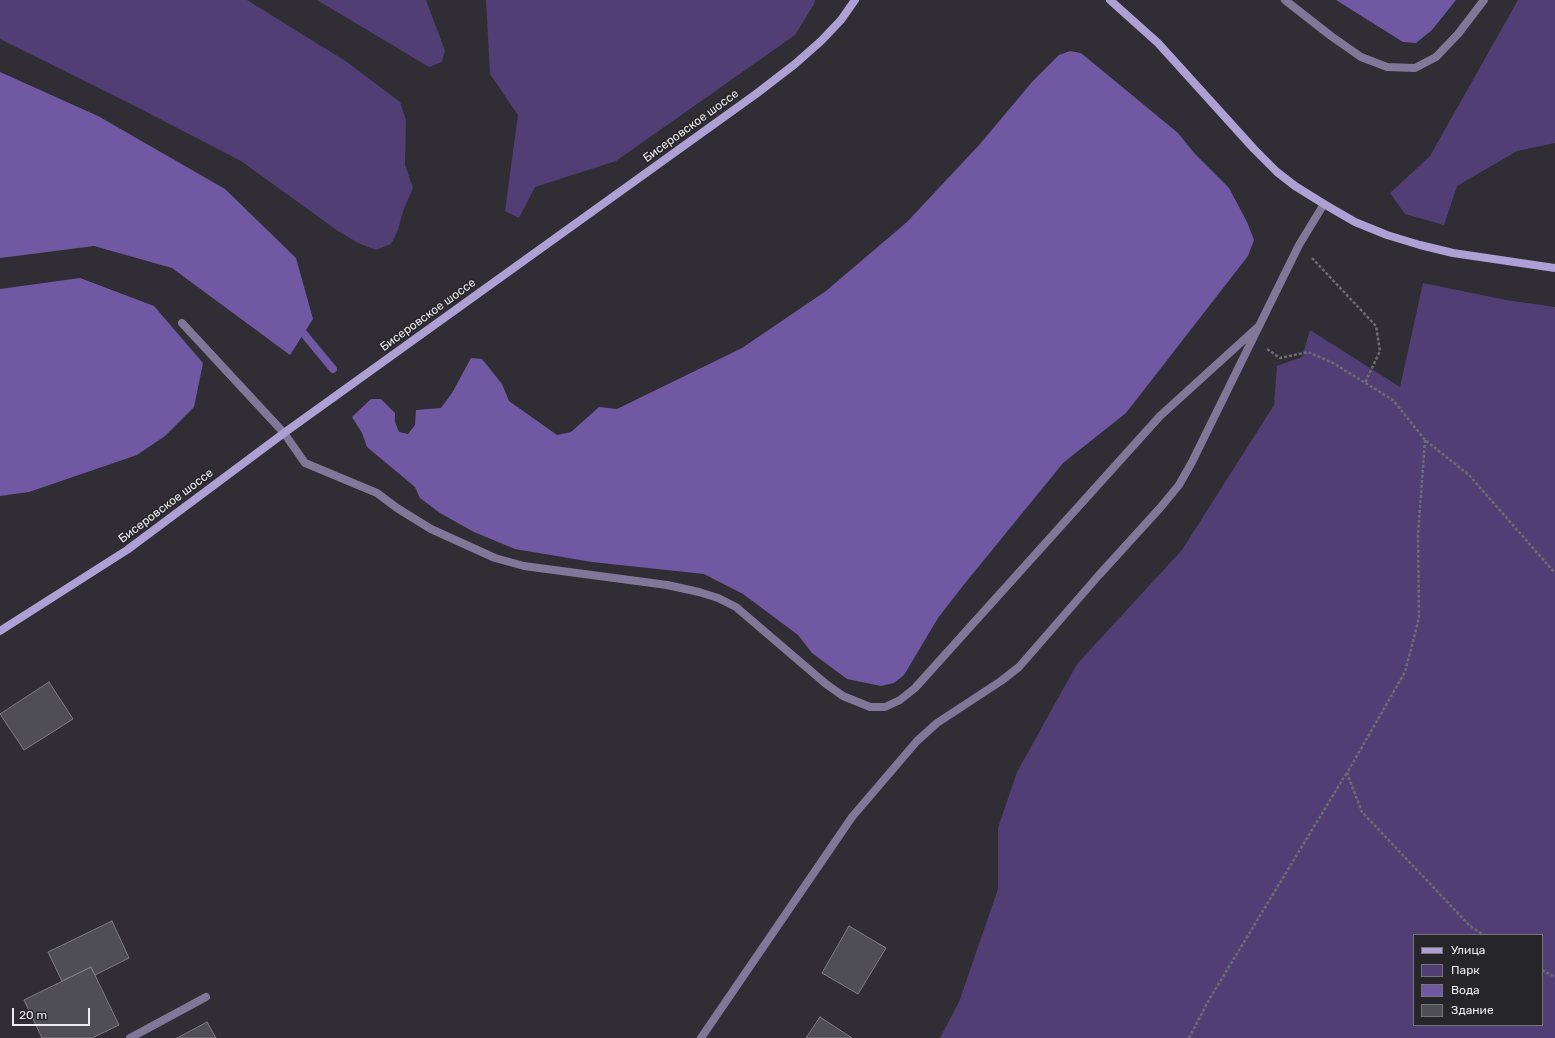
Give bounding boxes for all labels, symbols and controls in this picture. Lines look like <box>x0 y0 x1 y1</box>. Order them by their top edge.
street label: Бисеровское шоссе <box>640 86 742 166</box>
street label: Бисеровское шоссе <box>377 275 479 355</box>
street label: Бисеровское шоссе <box>116 466 216 546</box>
legend <box>1413 934 1543 1026</box>
text: Улица <box>1451 943 1485 957</box>
text: Парк <box>1451 963 1480 977</box>
text: Вода <box>1451 983 1480 997</box>
scale bar <box>14 1000 92 1026</box>
text: Здание <box>1451 1003 1494 1017</box>
text: 20 m <box>19 1008 47 1022</box>

